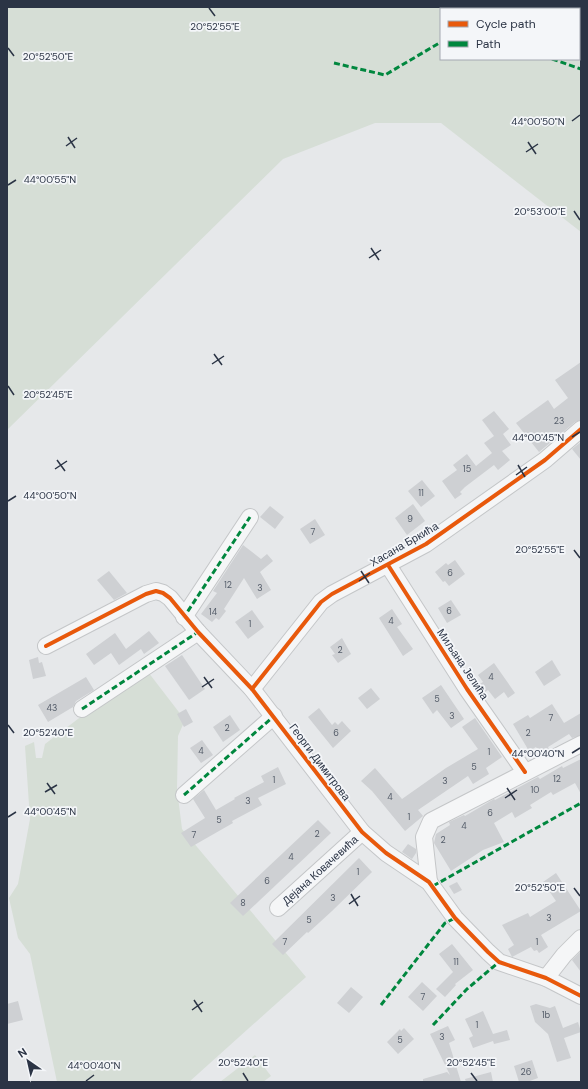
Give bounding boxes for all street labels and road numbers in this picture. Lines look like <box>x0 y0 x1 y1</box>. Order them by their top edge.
street label: Хасана Бркића <box>367 518 441 569</box>
street label: Миљана Јелића <box>434 626 492 703</box>
street label: Георги Димитрова <box>286 721 354 804</box>
street label: Дејана Ковачевића <box>279 832 362 908</box>

